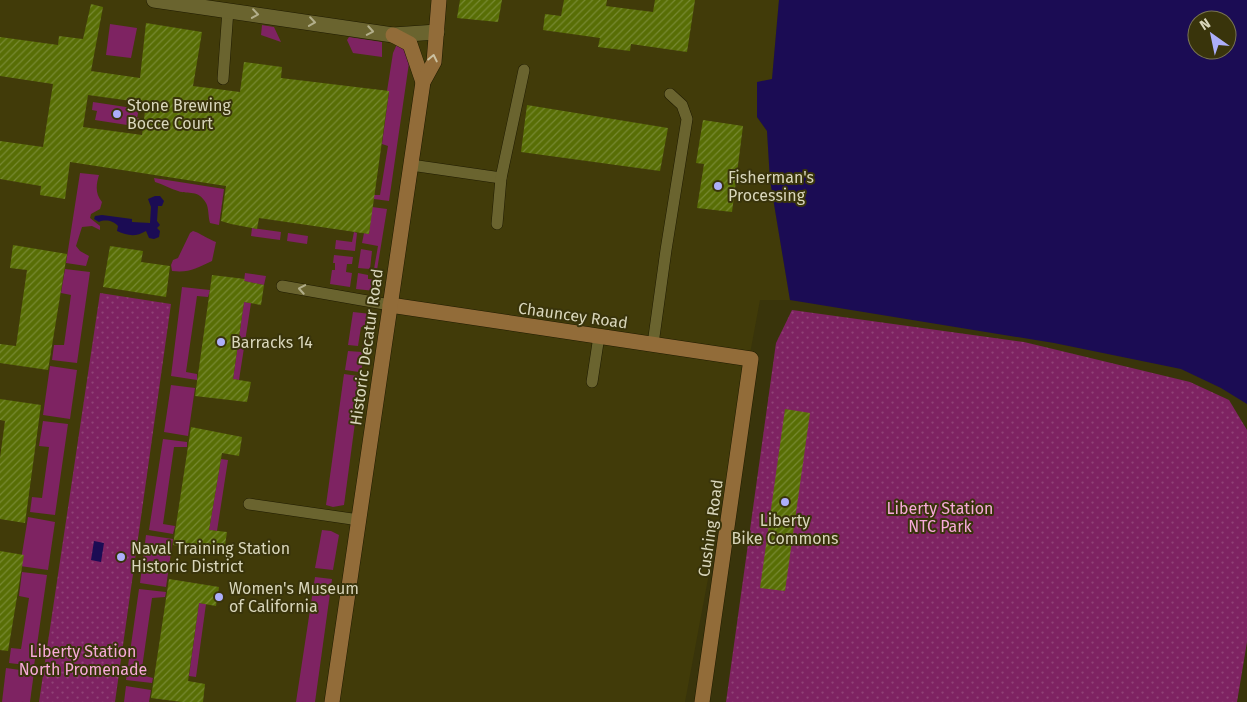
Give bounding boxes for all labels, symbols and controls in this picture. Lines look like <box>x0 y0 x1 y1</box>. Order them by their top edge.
one-way arrow <box>251 8 259 19</box>
north arrow <box>1187 10 1237 60</box>
text: N <box>1197 15 1214 34</box>
one-way arrow <box>308 17 317 27</box>
one-way arrow <box>366 26 374 36</box>
one-way arrow <box>428 54 438 63</box>
place label: Stone Brewing Bocce Court <box>127 96 231 133</box>
marker: Stone Brewing Bocce Court <box>111 108 123 120</box>
place label: Fisherman's Processing <box>728 168 814 205</box>
marker: Fisherman's Processing <box>712 180 724 192</box>
street label: Historic Decatur Road <box>346 268 387 427</box>
one-way arrow <box>298 285 306 295</box>
street label: Chauncey Road <box>517 298 629 333</box>
place label: Barracks 14 <box>231 333 313 352</box>
marker: Barracks 14 <box>215 336 227 348</box>
street label: Cushing Road <box>694 478 727 578</box>
marker: Liberty Bike Commons <box>779 496 791 508</box>
park label: Liberty Station NTC Park <box>887 499 993 536</box>
place label: Liberty Bike Commons <box>732 511 838 548</box>
place label: Naval Training Station Historic District <box>131 539 290 576</box>
marker: Naval Training Station Historic District <box>115 551 127 563</box>
place label: Women's Museum of California <box>229 579 359 616</box>
marker: Women's Museum of California <box>213 591 225 603</box>
park label: Liberty Station North Promenade <box>19 642 147 679</box>

